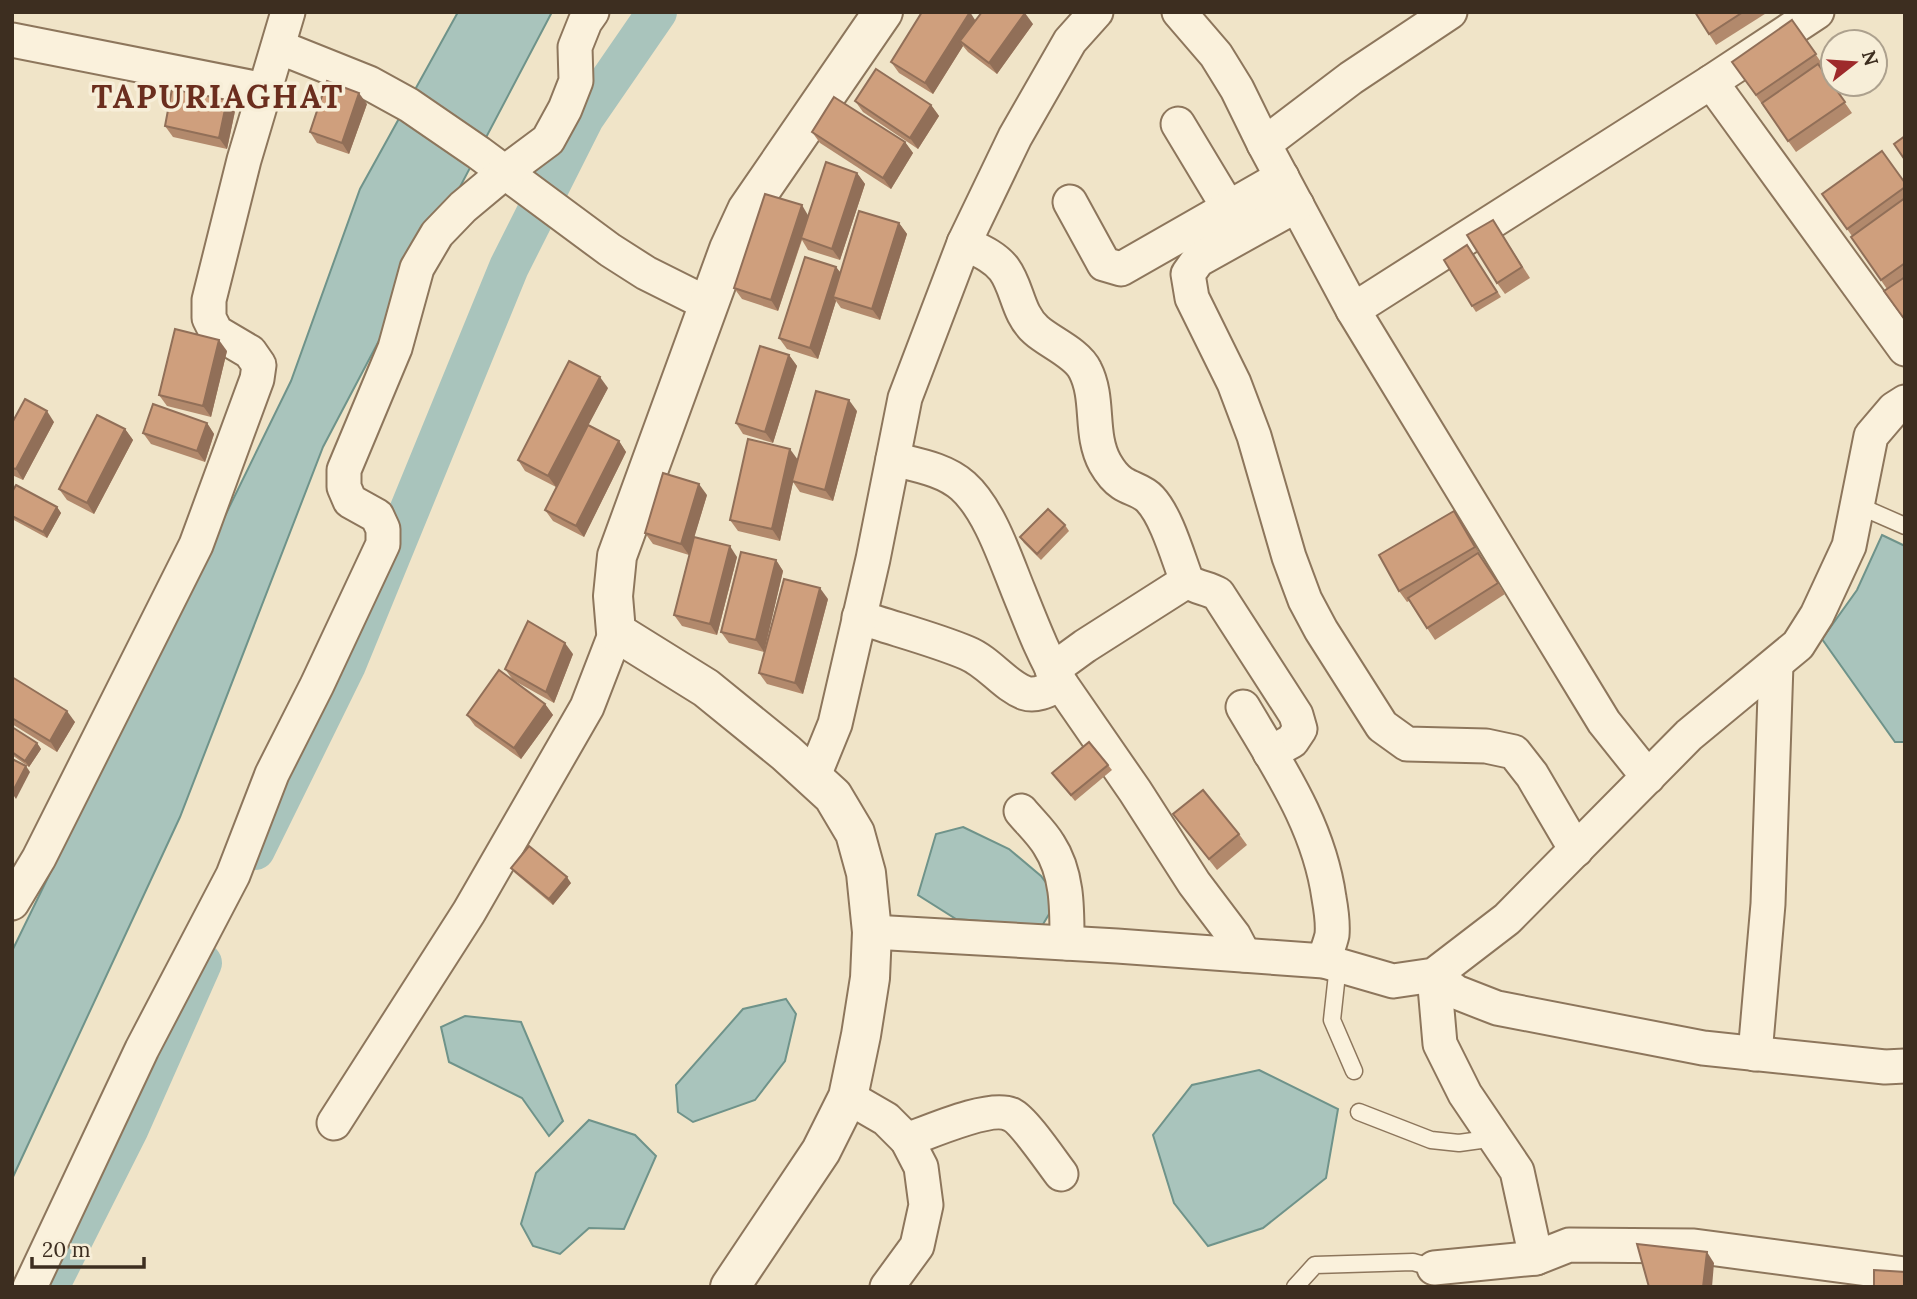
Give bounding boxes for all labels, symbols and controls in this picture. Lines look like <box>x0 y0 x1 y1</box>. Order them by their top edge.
north arrow <box>1819 28 1889 98</box>
text: N <box>1857 47 1884 69</box>
district label: TAPURIAGHAT <box>92 76 344 117</box>
scale bar <box>32 1226 144 1270</box>
text: 20 m <box>42 1236 91 1263</box>

